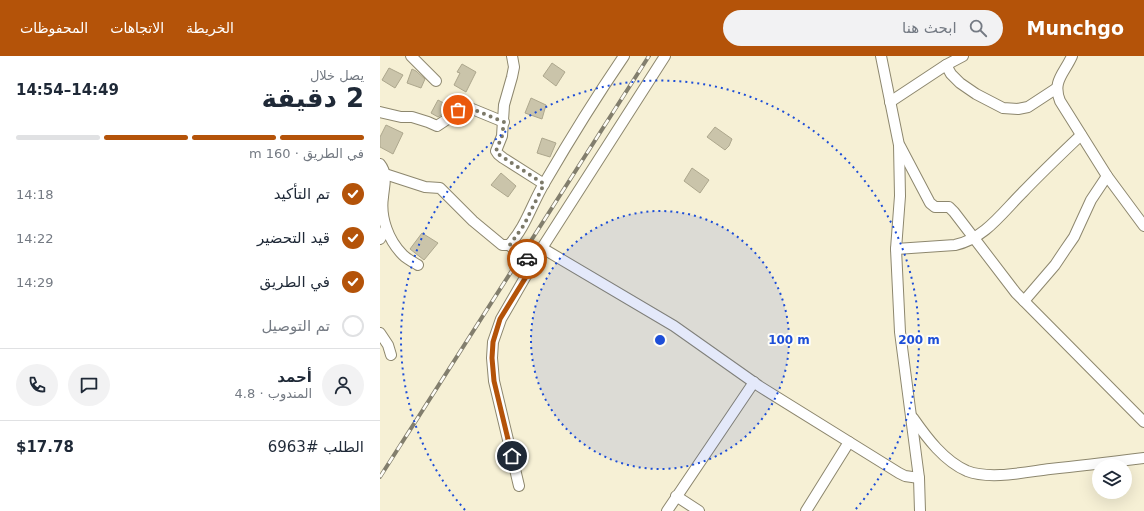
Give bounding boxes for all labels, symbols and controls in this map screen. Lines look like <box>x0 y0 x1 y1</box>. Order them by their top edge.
search box <box>723 10 1003 46</box>
icon: search <box>967 17 989 39</box>
text: Munchgo <box>1027 17 1124 39</box>
text: ابحث هنا <box>902 19 957 37</box>
text: المحفوظات <box>20 20 88 36</box>
text: الاتجاهات <box>110 20 164 36</box>
text: الخريطة <box>186 20 234 36</box>
text: يصل خلال <box>310 68 364 83</box>
text: 14:49–14:54 <box>16 81 119 99</box>
text: 2 دقيقة <box>261 83 364 113</box>
pin <box>441 93 475 127</box>
icon: bag <box>447 99 469 121</box>
text: في الطريق · 160 m <box>249 146 364 161</box>
icon: check <box>342 183 364 205</box>
text: تم التأكيد <box>274 185 330 203</box>
text: 14:18 <box>16 187 53 202</box>
icon: check <box>342 227 364 249</box>
text: قيد التحضير <box>257 229 330 247</box>
text: 14:22 <box>16 231 53 246</box>
courier <box>507 239 547 279</box>
icon: car <box>516 248 538 270</box>
icon: check <box>342 271 364 293</box>
text: في الطريق <box>260 273 330 291</box>
text: 14:29 <box>16 275 53 290</box>
text: تم التوصيل <box>261 317 330 335</box>
centre of rings <box>653 333 667 347</box>
text: 100 m <box>768 333 810 347</box>
text: 200 m <box>898 333 940 347</box>
button: phone <box>16 364 58 406</box>
button: chat <box>68 364 110 406</box>
button: person <box>322 364 364 406</box>
text: أحمد <box>277 368 312 386</box>
text: المندوب · 4.8 <box>235 386 312 401</box>
text: $17.78 <box>16 438 74 456</box>
text: الطلب #6963 <box>268 438 364 456</box>
pin <box>495 439 529 473</box>
icon: home <box>501 445 523 467</box>
map controls <box>1092 459 1132 499</box>
button: layers <box>1092 459 1132 499</box>

